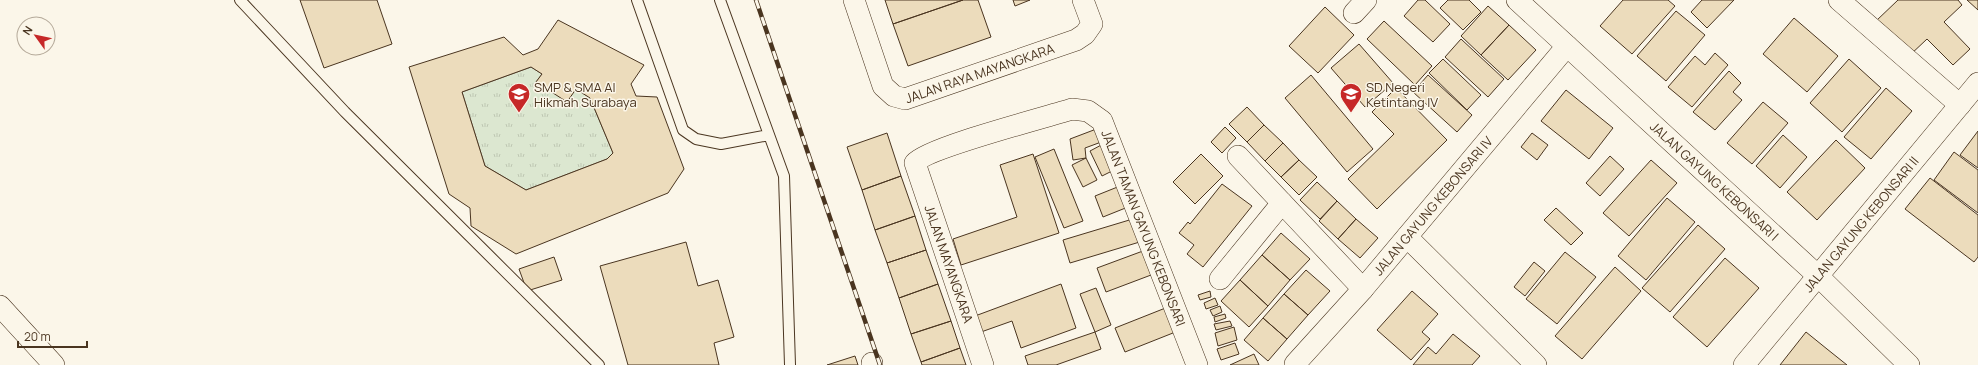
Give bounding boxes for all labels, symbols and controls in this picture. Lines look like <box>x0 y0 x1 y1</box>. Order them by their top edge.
north arrow <box>16 16 56 56</box>
text: N <box>19 23 36 38</box>
street label: JALAN RAYA MAYANGKARA <box>903 39 1057 107</box>
place label: SMP & SMA Al Hikmah Surabaya <box>534 78 637 111</box>
place label: SD Negeri Ketintang IV <box>1366 78 1438 111</box>
school or university icon: SMP & SMA Al Hikmah Surabaya <box>506 81 532 114</box>
school or university icon: SD Negeri Ketintang IV <box>1338 81 1364 114</box>
street label: JALAN GAYUNG KEBONSARI I <box>1646 118 1783 245</box>
street label: JALAN TAMAN GAYUNG KEBONSARI <box>1097 127 1190 329</box>
street label: JALAN GAYUNG KEBONSARI IV <box>1369 132 1497 279</box>
street label: JALAN GAYUNG KEBONSARI II <box>1799 152 1923 296</box>
street label: JALAN MAYANGKARA <box>920 203 978 325</box>
scale bar <box>18 323 87 349</box>
text: 20 m <box>24 328 51 345</box>

